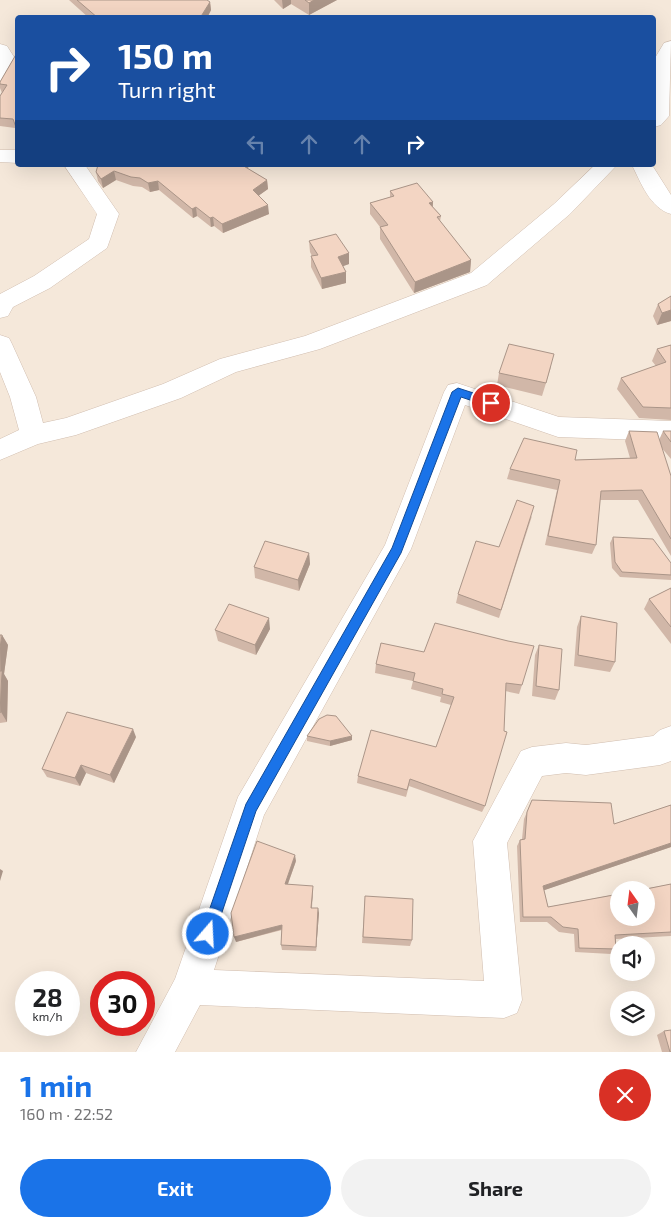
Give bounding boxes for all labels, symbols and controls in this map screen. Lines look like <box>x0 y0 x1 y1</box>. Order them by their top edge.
text: 150 m <box>118 34 213 76</box>
icon: right <box>35 35 100 100</box>
text: Turn right <box>118 76 216 102</box>
icon: left <box>242 130 270 158</box>
icon: ahead <box>295 130 323 158</box>
icon: ahead <box>348 130 376 158</box>
icon: right <box>401 130 429 158</box>
pin <box>470 382 512 424</box>
icon: arrive <box>477 389 505 417</box>
north arrow <box>610 881 655 926</box>
map controls <box>610 881 655 1036</box>
position arrow <box>181 907 233 959</box>
button: sound <box>610 936 655 981</box>
speed limit sign: 30 <box>90 971 155 1036</box>
text: 28 <box>32 982 63 1012</box>
button: layers <box>610 991 655 1036</box>
text: km/h <box>33 1009 62 1023</box>
text: 1 min <box>20 1067 92 1103</box>
button: close <box>599 1069 651 1121</box>
text: 160 m · 22:52 <box>20 1104 113 1123</box>
button: Exit <box>20 1159 331 1217</box>
button: Share <box>341 1159 651 1217</box>

